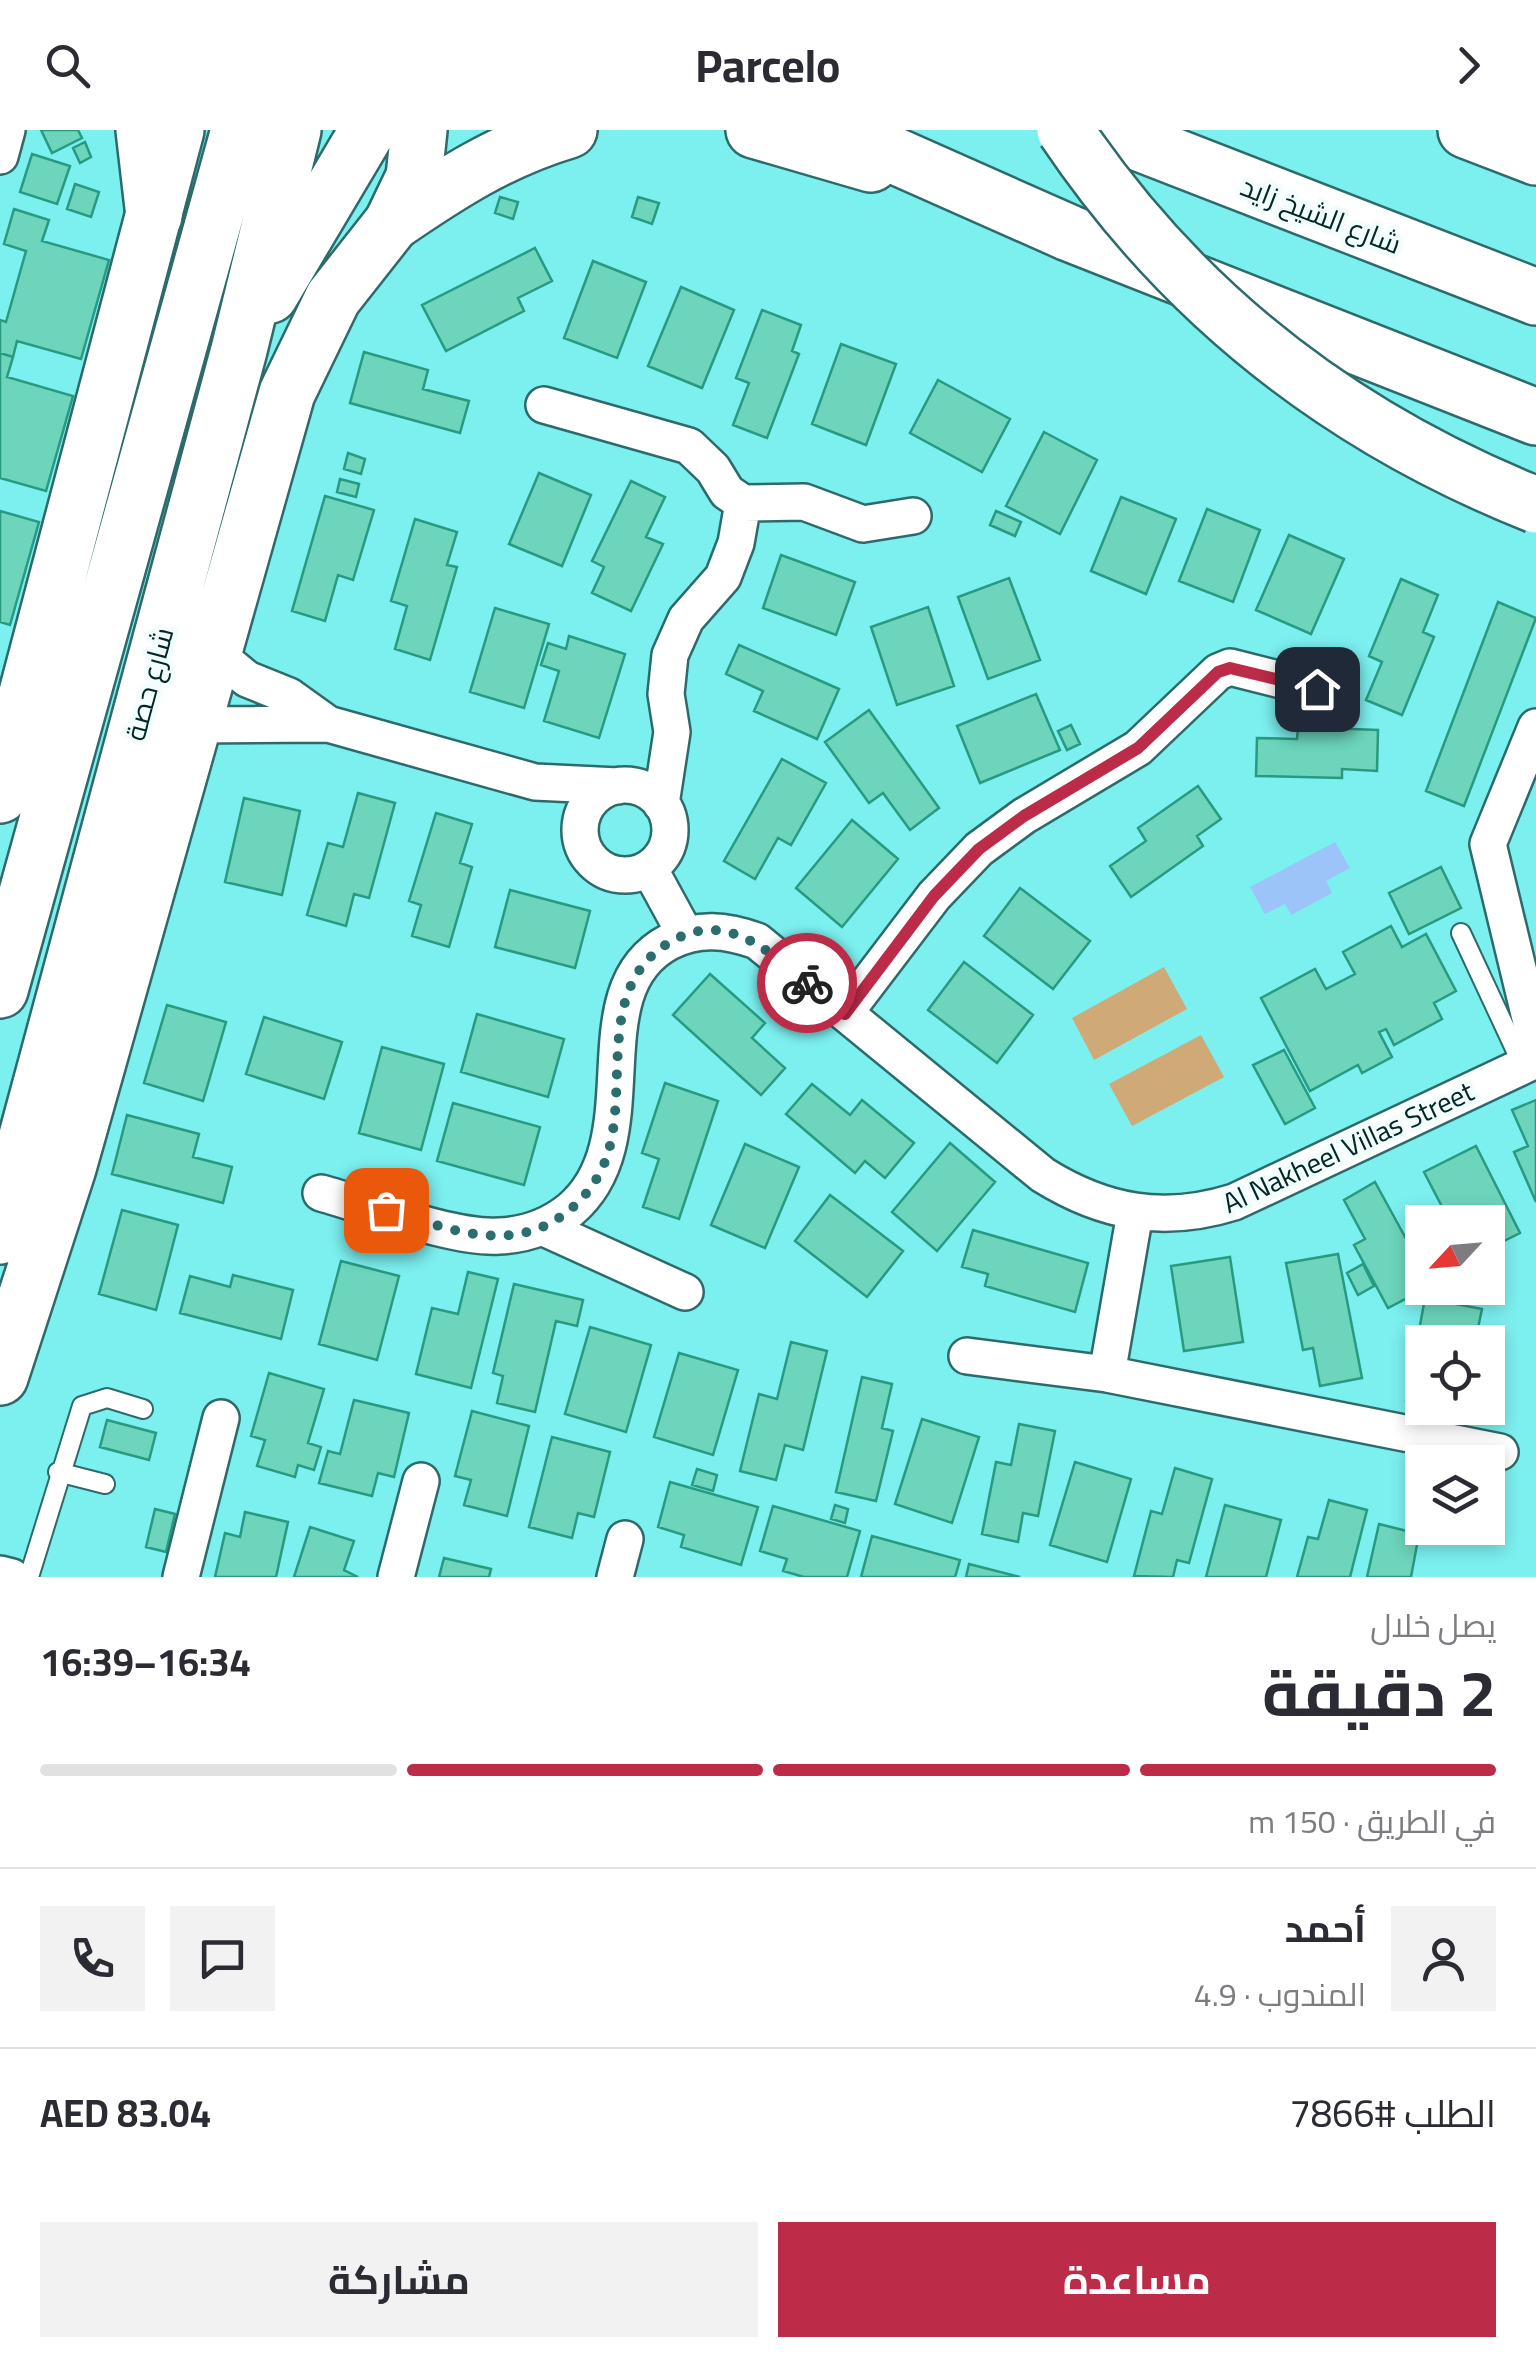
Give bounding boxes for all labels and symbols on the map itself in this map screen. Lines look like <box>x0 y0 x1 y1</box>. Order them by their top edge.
street label: شارع الشيخ زايد <box>1233 160 1409 270</box>
street label: شارع حصة <box>109 621 189 747</box>
pin <box>1275 647 1360 732</box>
courier <box>757 933 857 1033</box>
street label: Al Nakheel Villas Street <box>1213 1066 1483 1228</box>
pin <box>344 1168 429 1253</box>
north arrow <box>1405 1205 1505 1305</box>

